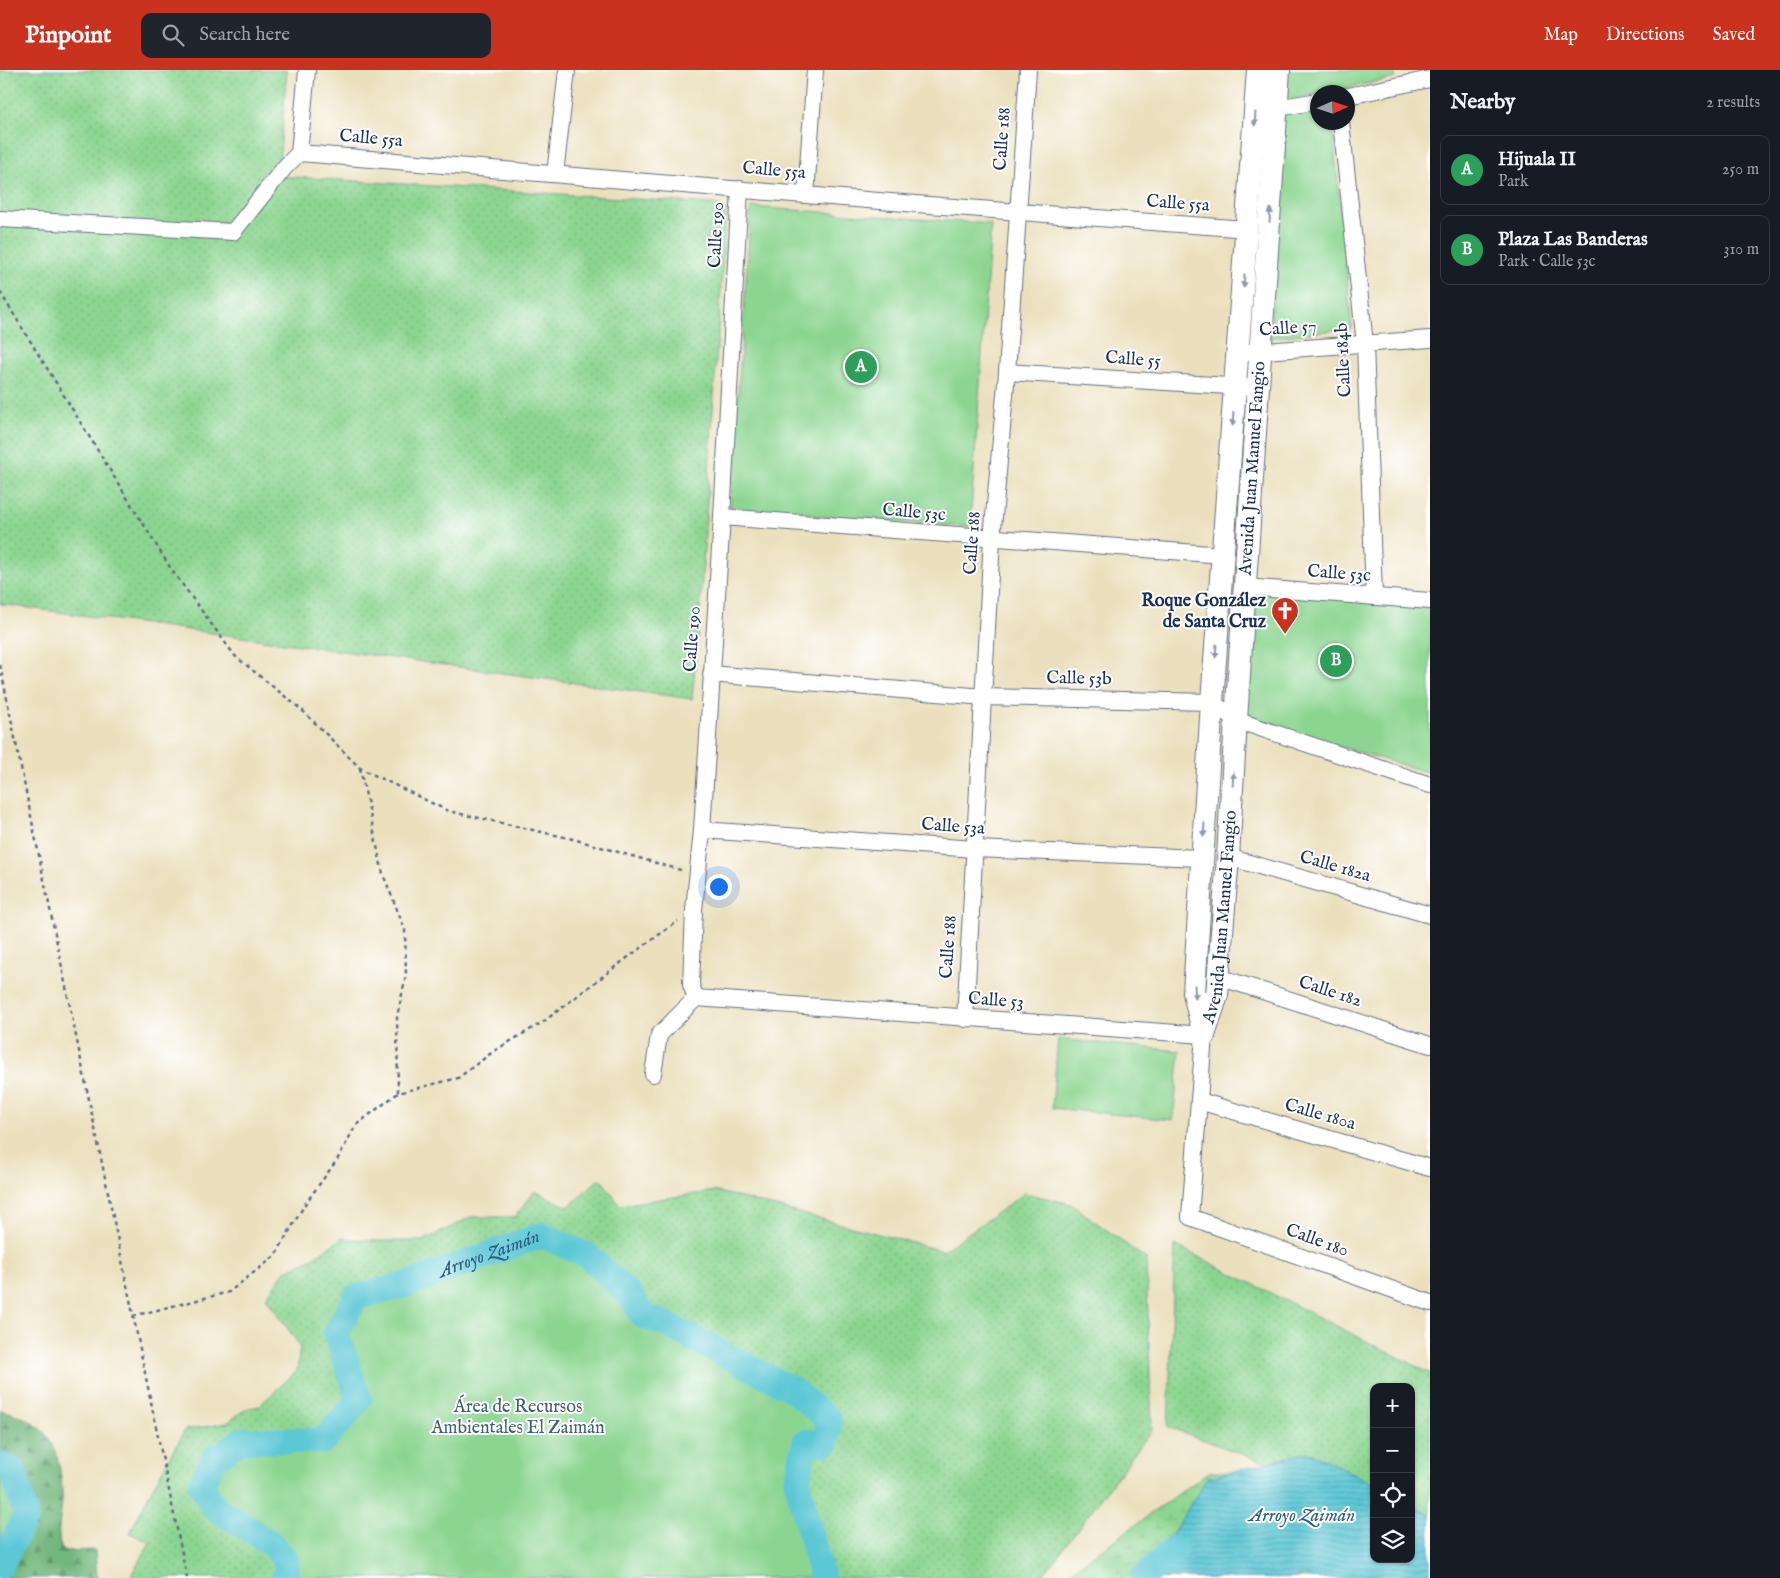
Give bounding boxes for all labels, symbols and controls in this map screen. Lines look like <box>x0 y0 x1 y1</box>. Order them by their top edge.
search box <box>141 13 491 58</box>
text: Pinpoint <box>25 20 111 51</box>
icon: search <box>159 21 187 49</box>
text: Search here <box>199 23 290 47</box>
text: Map <box>1544 24 1578 47</box>
text: Directions <box>1606 24 1684 47</box>
text: Saved <box>1712 24 1755 47</box>
north arrow <box>1310 85 1355 130</box>
text: Nearby <box>1450 89 1515 116</box>
text: 2 results <box>1706 93 1760 113</box>
street label: Calle 188 <box>989 107 1017 171</box>
one-way arrow <box>1251 111 1259 127</box>
street label: Calle 55a <box>338 125 404 153</box>
text: Hijuala II <box>1498 148 1576 172</box>
street label: Calle 55a <box>741 157 807 185</box>
text: A <box>1462 160 1472 180</box>
text: 250 m <box>1722 160 1759 180</box>
text: Park <box>1498 172 1528 192</box>
street label: Calle 55a <box>1146 190 1211 218</box>
street label: Calle 190 <box>704 201 730 269</box>
one-way arrow <box>1266 206 1274 222</box>
text: Plaza Las Banderas <box>1498 228 1648 252</box>
text: B <box>1462 240 1472 260</box>
text: 310 m <box>1723 240 1759 260</box>
text: Park · Calle 53c <box>1498 252 1595 272</box>
one-way arrow <box>1239 273 1247 289</box>
street label: Calle 57 <box>1258 316 1318 342</box>
street label: Calle 184b <box>1331 322 1357 398</box>
street label: Calle 55 <box>1104 347 1162 373</box>
pin: A <box>845 348 877 386</box>
street label: Avenida Juan Manuel Fangio <box>1234 360 1271 577</box>
one-way arrow <box>1228 411 1236 427</box>
street label: Calle 53c <box>881 499 947 527</box>
street label: Calle 188 <box>959 511 987 575</box>
street label: Calle 53c <box>1306 560 1372 588</box>
place label: Roque González de Santa Cruz <box>1141 590 1267 634</box>
church icon: Roque González de Santa Cruz <box>1270 596 1300 635</box>
street label: Calle 190 <box>679 605 707 673</box>
pin: B <box>1320 642 1352 680</box>
one-way arrow <box>1211 643 1219 659</box>
street label: Calle 53b <box>1046 667 1112 691</box>
one-way arrow <box>1229 770 1237 786</box>
street label: Avenida Juan Manuel Fangio <box>1197 809 1242 1027</box>
street label: Calle 53a <box>920 813 986 841</box>
one-way arrow <box>1199 822 1207 838</box>
street label: Calle 182a <box>1297 846 1373 888</box>
your location <box>706 874 732 900</box>
street label: Calle 188 <box>935 915 963 979</box>
street label: Calle 182 <box>1296 971 1364 1013</box>
one-way arrow <box>1192 985 1200 1001</box>
street label: Calle 53 <box>967 988 1025 1014</box>
street label: Calle 180a <box>1282 1094 1358 1136</box>
street label: Calle 180 <box>1282 1219 1352 1263</box>
water label: Arroyo Zaimán <box>433 1225 543 1285</box>
map controls <box>1370 1383 1415 1563</box>
button: + <box>1370 1383 1415 1428</box>
park label: Área de Recursos Ambientales El Zaimán <box>430 1394 605 1440</box>
button: − <box>1370 1428 1415 1473</box>
button: locate <box>1370 1473 1415 1518</box>
water label: Arroyo Zaimán <box>1247 1504 1355 1528</box>
button: layers <box>1370 1518 1415 1563</box>

